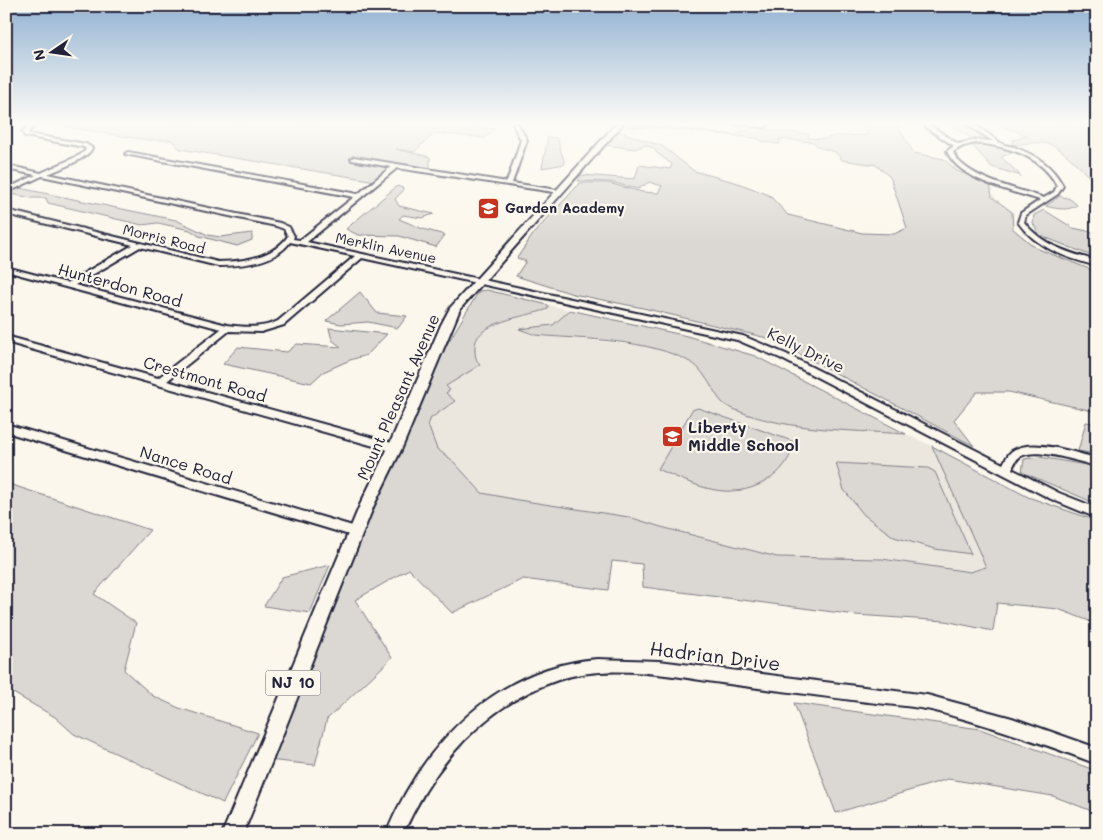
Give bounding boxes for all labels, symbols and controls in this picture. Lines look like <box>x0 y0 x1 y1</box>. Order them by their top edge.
north arrow <box>28 28 78 78</box>
text: N <box>28 48 49 62</box>
school or university icon: Garden Academy <box>477 196 501 220</box>
place label: Garden Academy <box>505 198 625 217</box>
street label: Morris Road <box>121 219 207 258</box>
street label: Merklin Avenue <box>334 228 438 267</box>
street label: Hunterdon Road <box>56 258 184 311</box>
street label: Mount Pleasant Avenue <box>351 310 444 483</box>
street label: Kelly Drive <box>764 322 848 377</box>
street label: Crestmont Road <box>141 351 269 406</box>
place label: Liberty Middle School <box>688 416 799 455</box>
school or university icon: Liberty Middle School <box>660 424 684 448</box>
street label: Nance Road <box>138 441 235 488</box>
street label: Hadrian Drive <box>648 635 782 676</box>
road number: NJ 10 <box>266 670 320 696</box>

